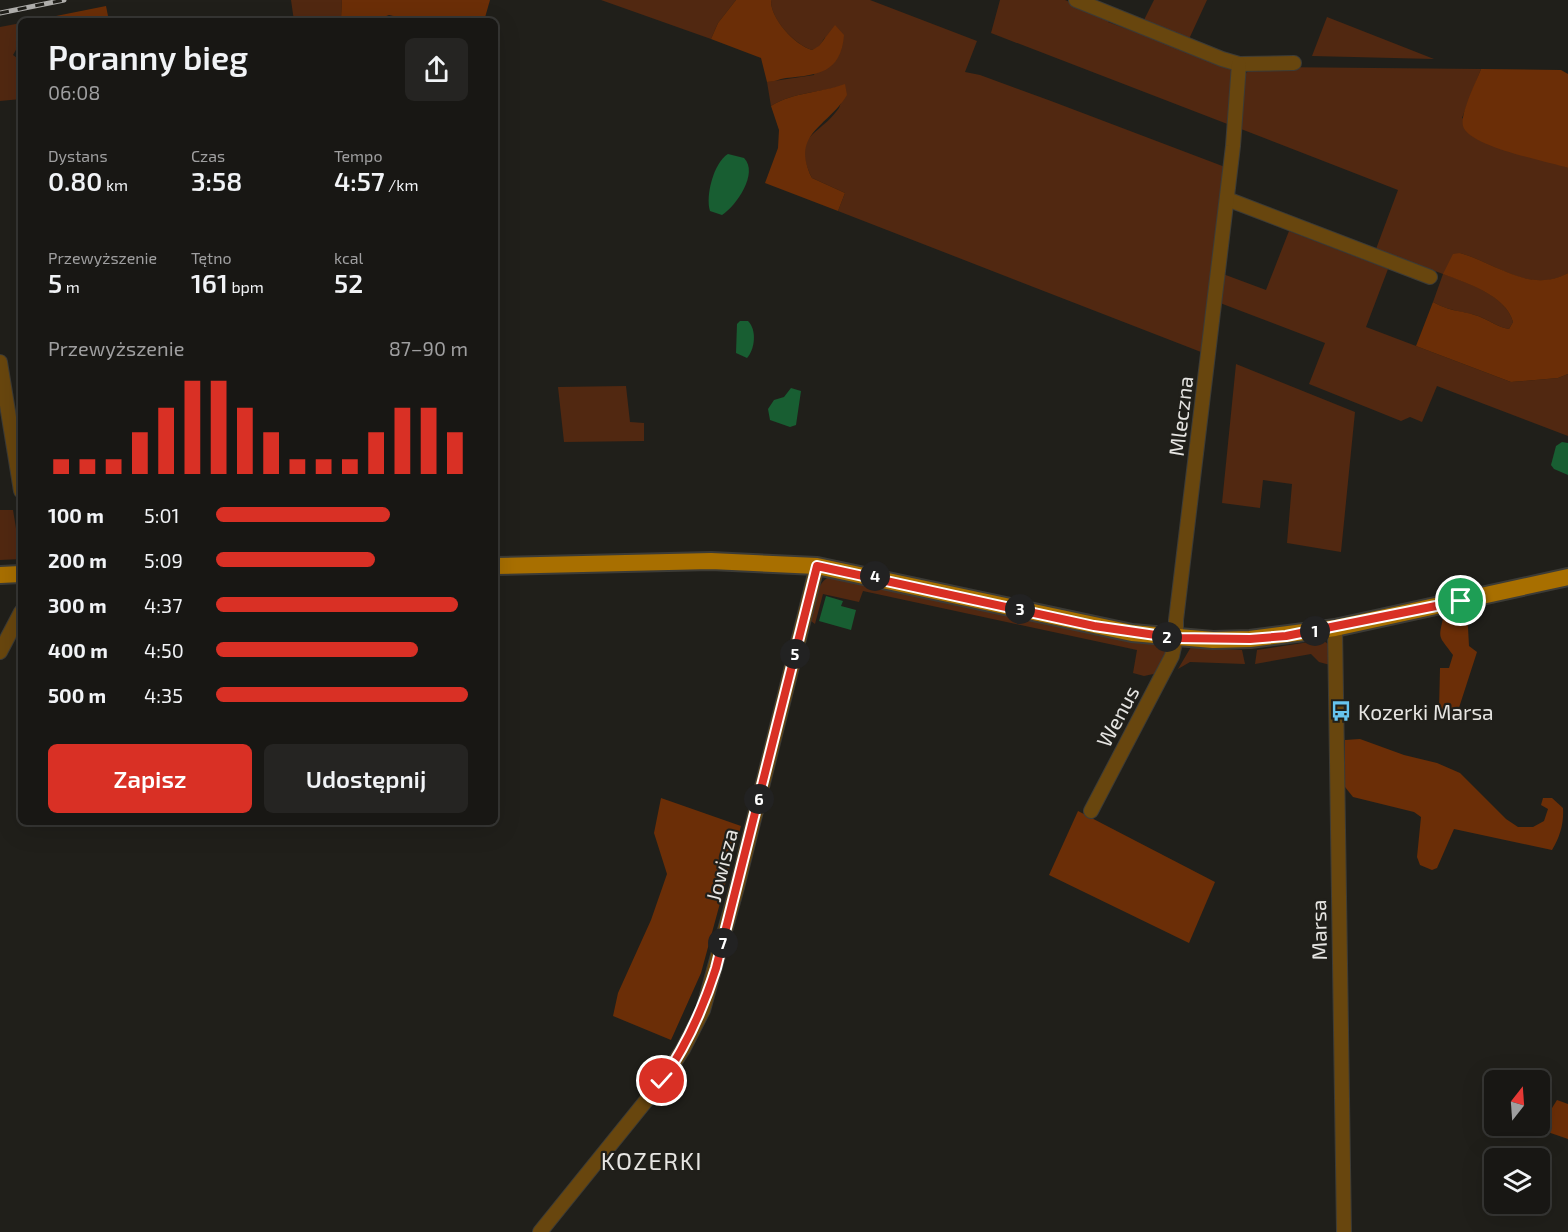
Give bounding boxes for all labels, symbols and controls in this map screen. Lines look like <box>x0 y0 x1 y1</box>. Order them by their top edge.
text: Poranny bieg <box>48 37 248 77</box>
button: share <box>405 38 468 101</box>
text: 06:08 <box>48 80 100 104</box>
text: Dystans <box>48 146 108 165</box>
text: Czas <box>191 146 225 165</box>
text: Tempo <box>334 146 382 165</box>
text: 0.80 <box>48 165 102 196</box>
text: 3:58 <box>191 165 242 196</box>
text: 4:57 <box>334 165 385 196</box>
text: km <box>102 175 128 194</box>
text: /km <box>385 175 419 194</box>
text: Przewyższenie <box>48 248 157 267</box>
text: Tętno <box>191 248 232 267</box>
text: kcal <box>334 248 363 267</box>
text: 5 <box>48 267 62 298</box>
text: 161 <box>191 267 228 298</box>
text: 52 <box>334 267 363 298</box>
text: m <box>62 277 80 296</box>
text: bpm <box>228 277 264 296</box>
text: Przewyższenie <box>48 336 184 360</box>
text: 87–90 m <box>389 336 468 360</box>
street label: Mleczna <box>1163 374 1197 458</box>
text: 100 m <box>48 503 104 527</box>
text: 5:01 <box>144 503 179 527</box>
text: 200 m <box>48 548 107 572</box>
text: 5:09 <box>144 548 183 572</box>
pin: 4 <box>860 561 890 591</box>
text: 4 <box>870 566 880 585</box>
pin <box>1435 575 1486 626</box>
icon: arrive <box>1444 584 1477 617</box>
text: 300 m <box>48 593 107 617</box>
text: 4:37 <box>144 593 182 617</box>
pin: 3 <box>1005 594 1035 624</box>
text: 3 <box>1015 599 1025 618</box>
pin: 1 <box>1300 616 1330 646</box>
text: 1 <box>1312 621 1318 640</box>
pin: 2 <box>1152 622 1182 652</box>
text: 2 <box>1162 627 1172 646</box>
text: 400 m <box>48 638 108 662</box>
text: 4:50 <box>144 638 184 662</box>
pin: 5 <box>780 639 810 669</box>
text: 5 <box>791 644 799 663</box>
street label: Wenus <box>1091 681 1143 751</box>
text: 500 m <box>48 683 106 707</box>
text: 4:35 <box>144 683 183 707</box>
bus stop icon: Kozerki Marsa <box>1329 699 1353 723</box>
place label: Kozerki Marsa <box>1358 699 1494 724</box>
button: Zapisz <box>48 744 252 813</box>
button: Udostępnij <box>264 744 468 813</box>
pin: 6 <box>744 784 774 814</box>
text: 6 <box>754 789 764 808</box>
street label: Jowisza <box>700 826 742 904</box>
street label: Marsa <box>1305 899 1331 961</box>
pin: 7 <box>708 928 738 958</box>
text: 7 <box>719 933 727 952</box>
pin <box>636 1055 687 1106</box>
icon: check <box>645 1064 678 1097</box>
north arrow <box>1484 1070 1550 1136</box>
map controls <box>1484 1070 1550 1214</box>
district label: KOZERKI <box>601 1146 703 1175</box>
button: layers <box>1484 1148 1550 1214</box>

